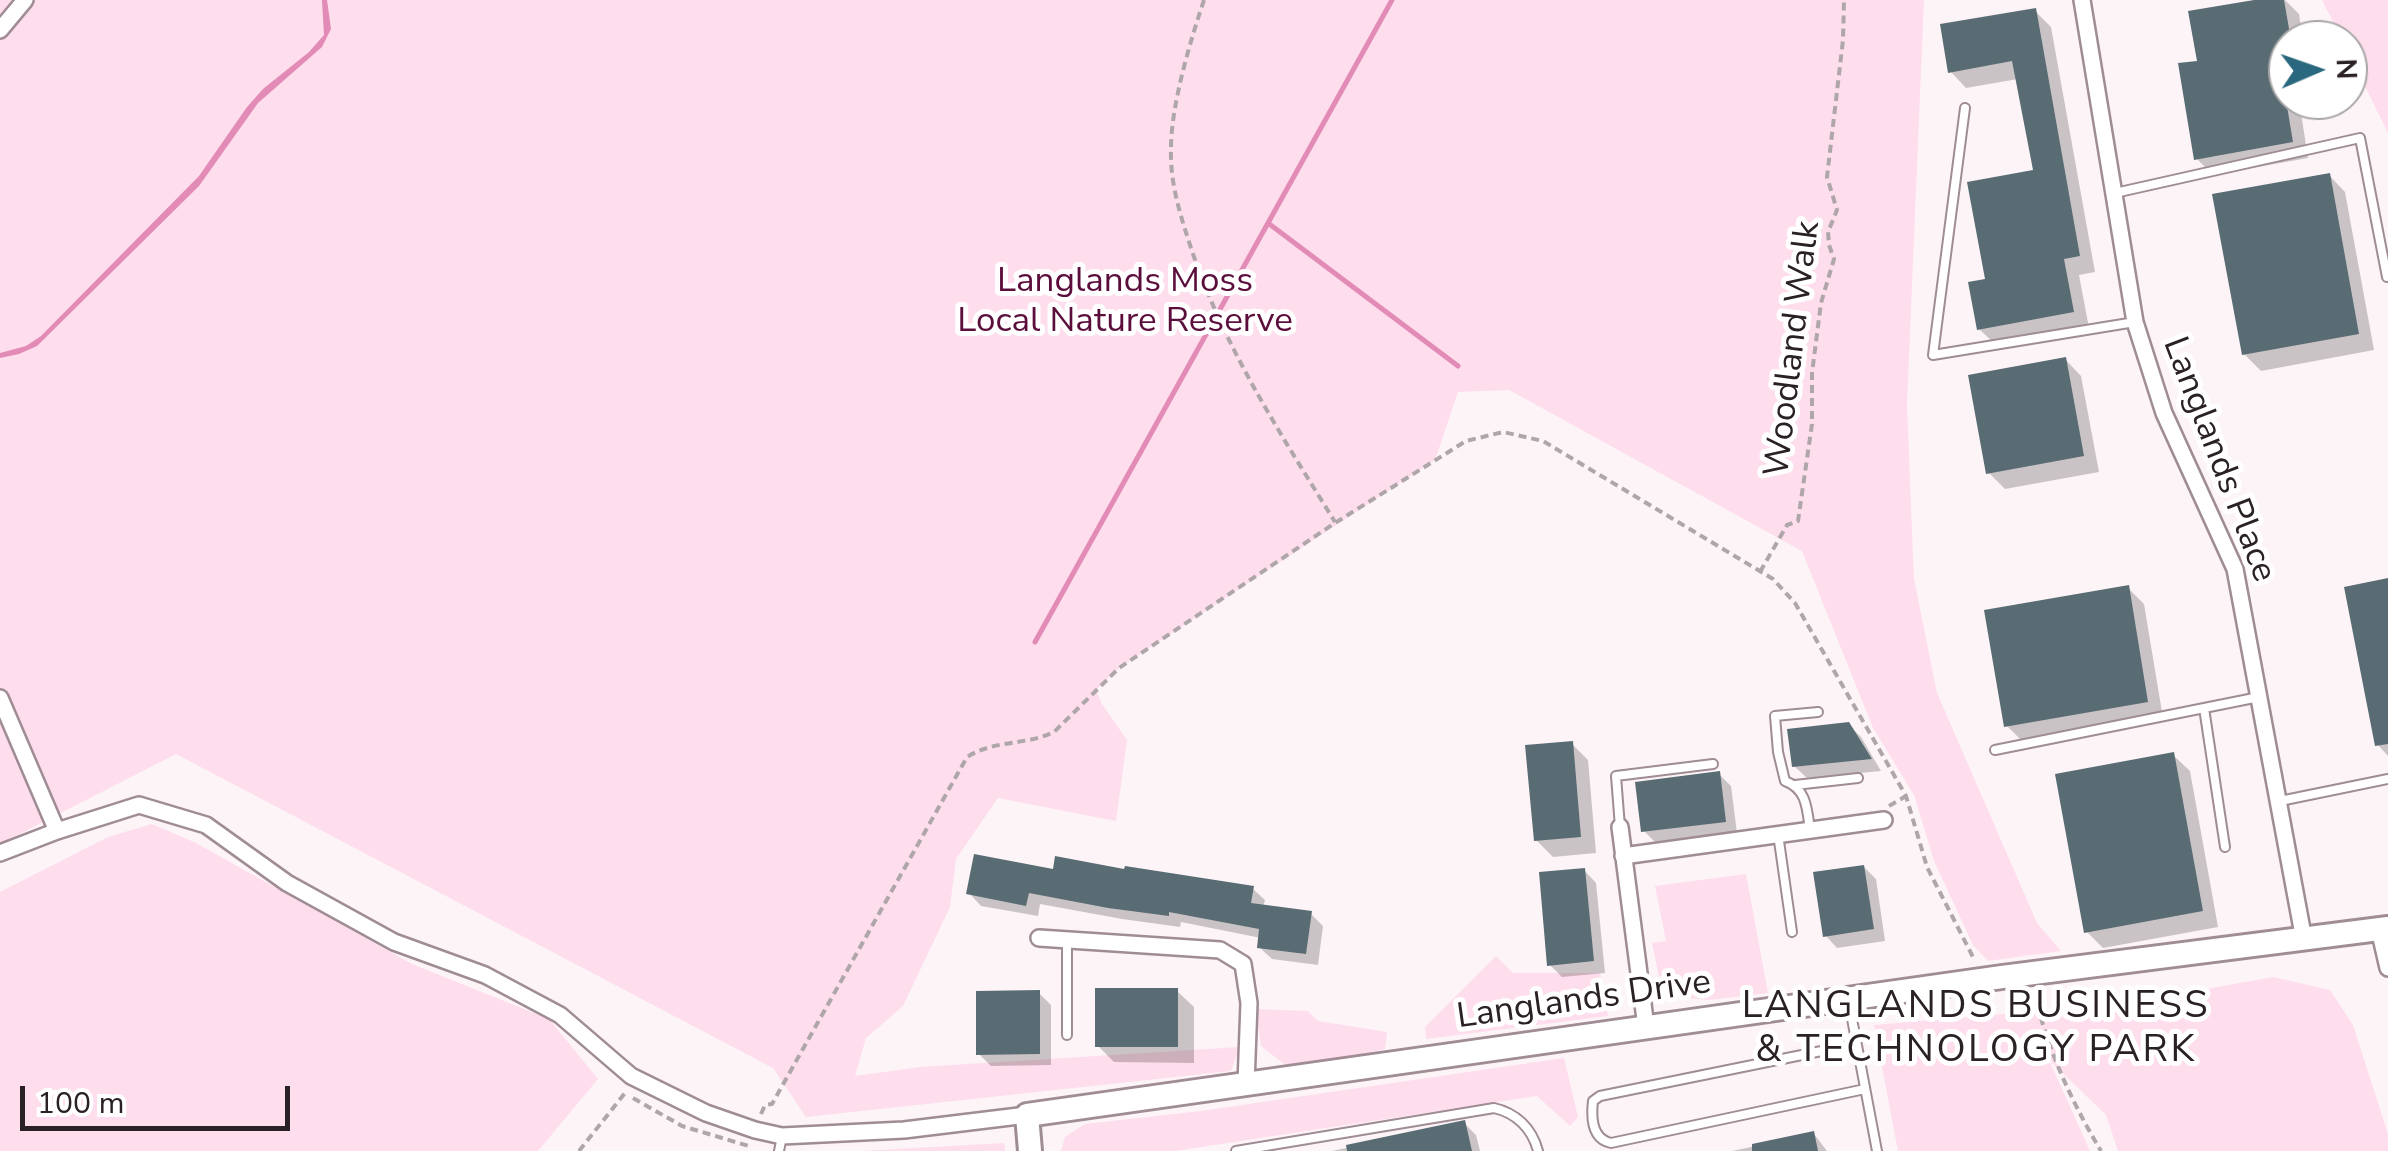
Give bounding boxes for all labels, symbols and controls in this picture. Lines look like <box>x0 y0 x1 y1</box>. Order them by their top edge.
north arrow <box>2268 20 2368 120</box>
text: N <box>2327 58 2365 80</box>
street label: Woodland Walk <box>1758 219 1830 479</box>
park label: Langlands Moss Local Nature Reserve <box>957 262 1293 344</box>
street label: Langlands Place <box>2152 332 2284 588</box>
street label: Langlands Drive <box>1454 962 1714 1040</box>
district label: LANGLANDS BUSINESS & TECHNOLOGY PARK <box>1742 985 2210 1074</box>
scale bar <box>25 1066 295 1128</box>
text: 100 m <box>37 1083 124 1124</box>

